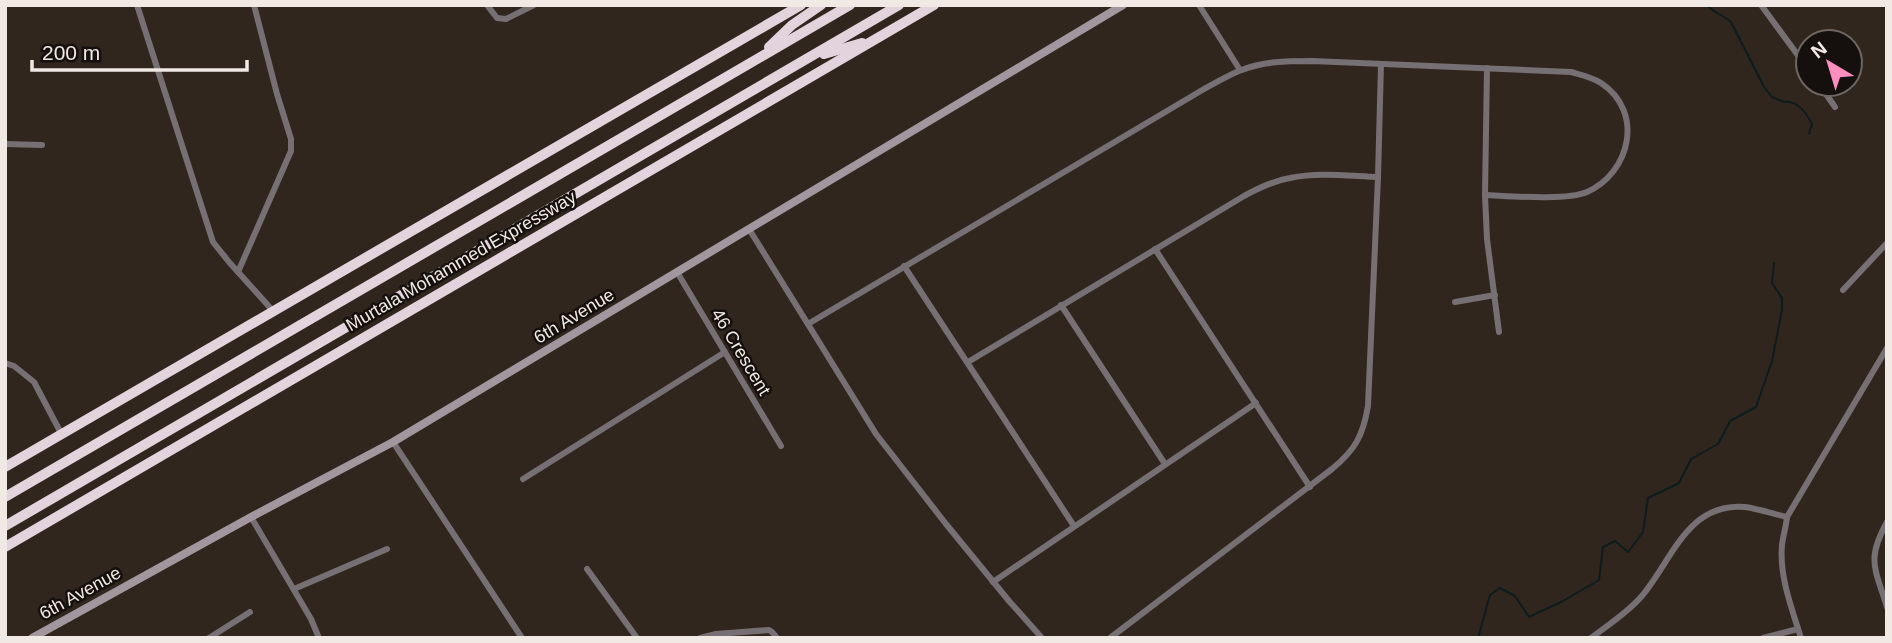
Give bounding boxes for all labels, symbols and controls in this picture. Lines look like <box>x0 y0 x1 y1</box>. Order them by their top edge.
scale bar <box>32 28 247 72</box>
north arrow <box>1794 28 1864 98</box>
text: N <box>1807 37 1831 62</box>
text: 200 m <box>42 41 100 64</box>
street label: Murtala Mohammed Expressway <box>343 187 579 335</box>
street label: 6th Avenue <box>530 284 618 348</box>
street label: 46 Crescent <box>707 305 775 399</box>
street label: 6th Avenue <box>36 562 124 624</box>

